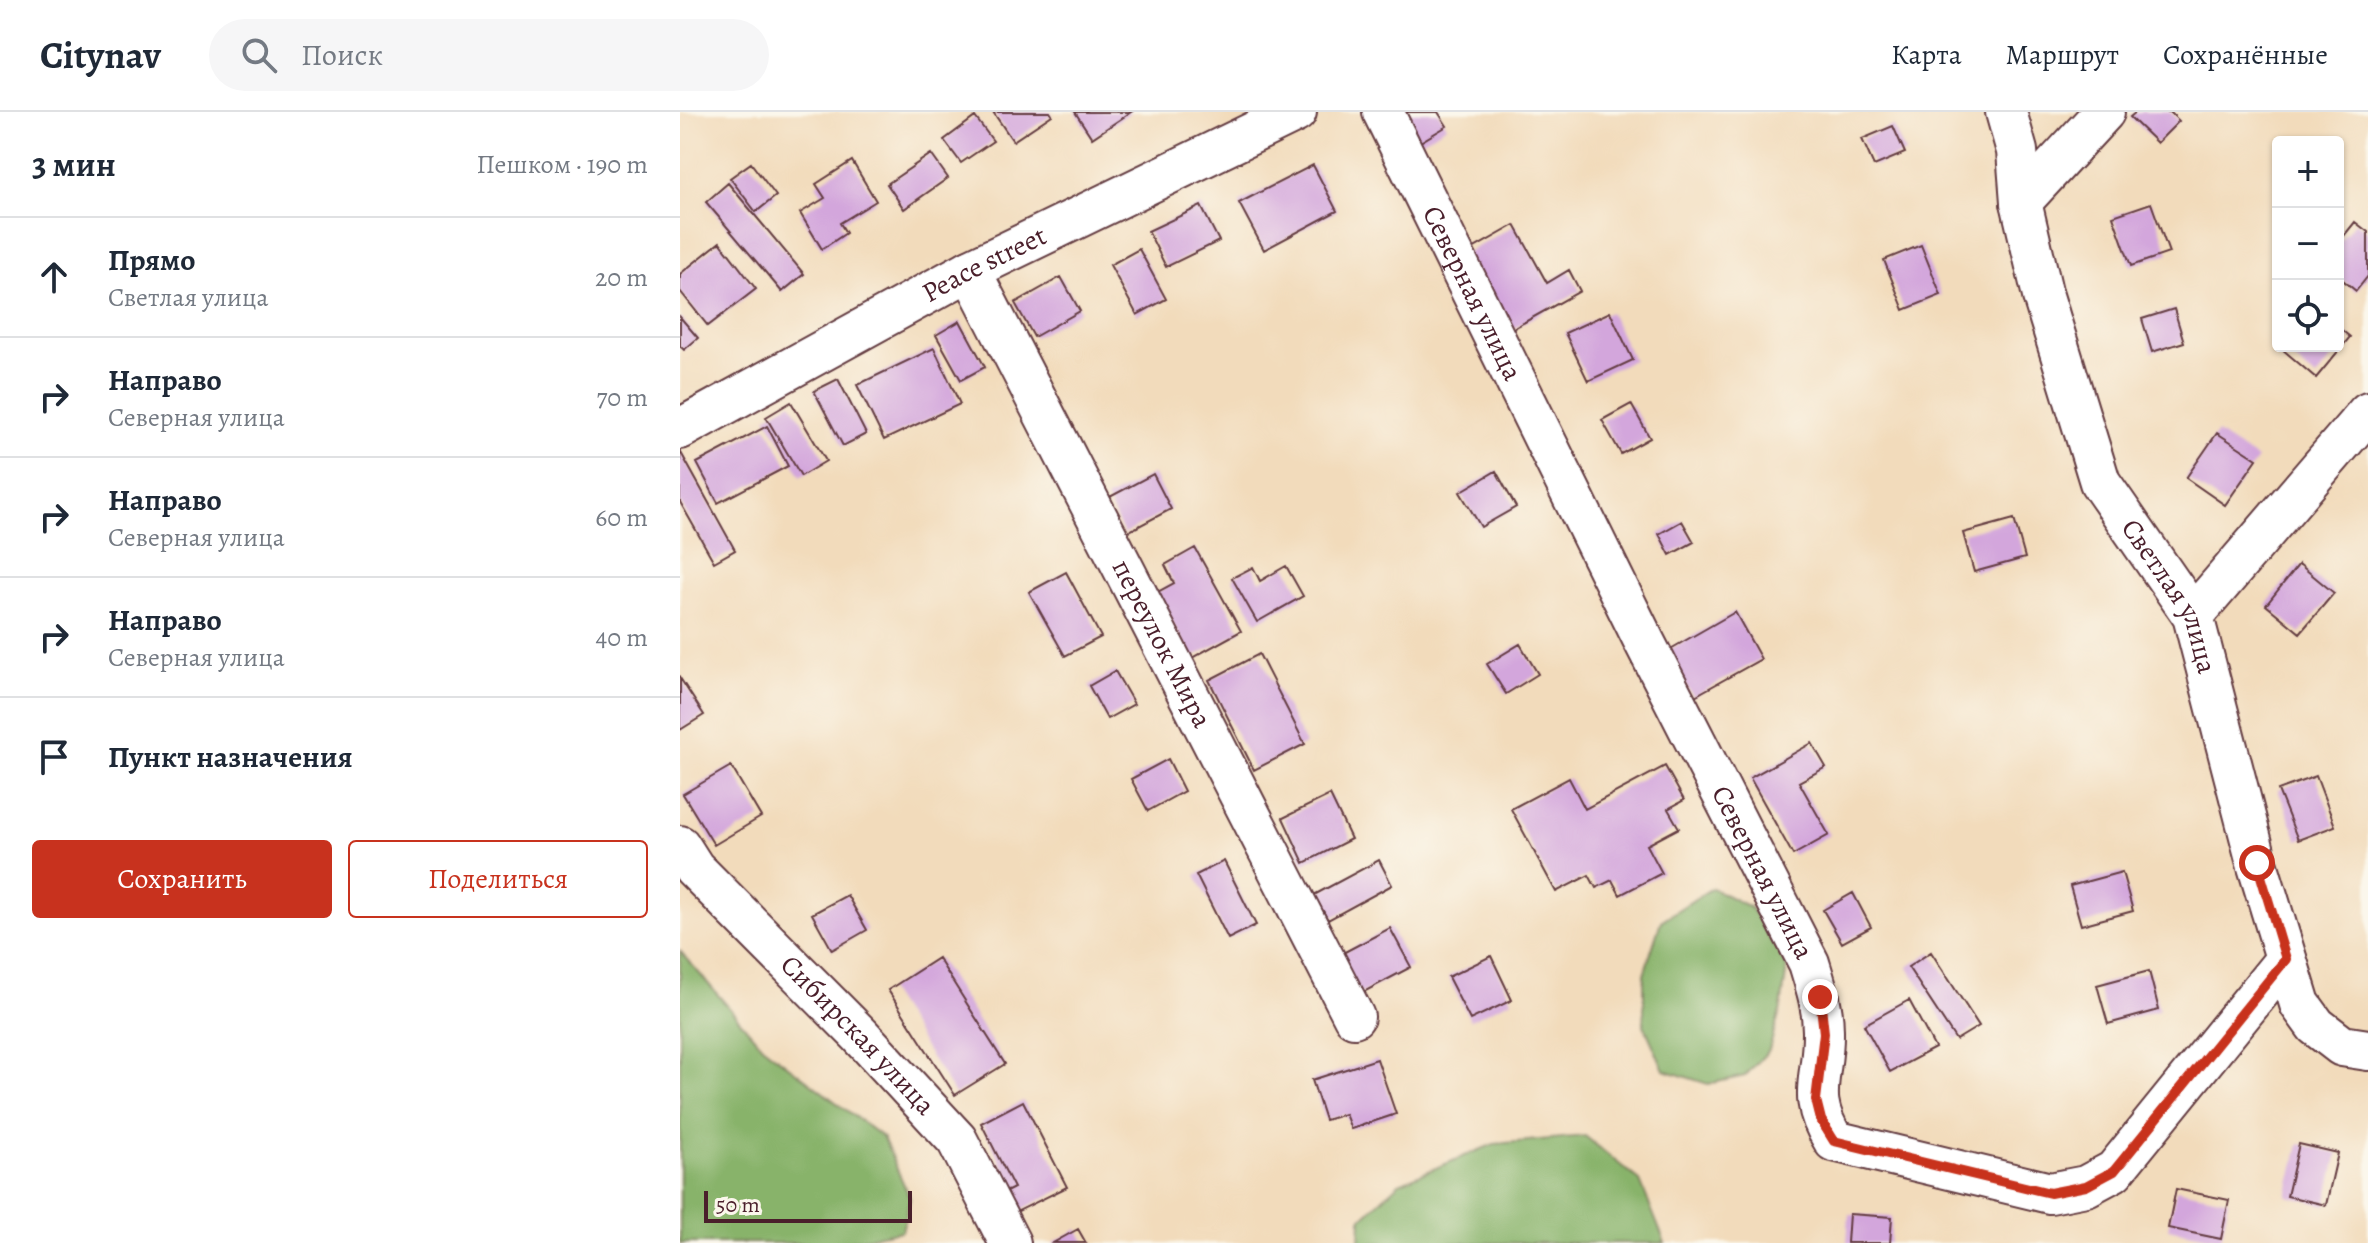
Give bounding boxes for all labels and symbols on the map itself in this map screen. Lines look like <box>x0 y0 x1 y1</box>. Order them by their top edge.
street label: Северная улица <box>1413 199 1532 387</box>
street label: Peace street <box>915 217 1053 312</box>
street label: Светлая улица <box>2112 511 2226 678</box>
street label: переулок Мира <box>1103 553 1221 734</box>
street label: Северная улица <box>1702 779 1823 966</box>
route start <box>2239 845 2275 881</box>
street label: Сибирская улица <box>772 946 944 1124</box>
route end <box>1802 979 1838 1015</box>
scale bar <box>704 1187 912 1223</box>

